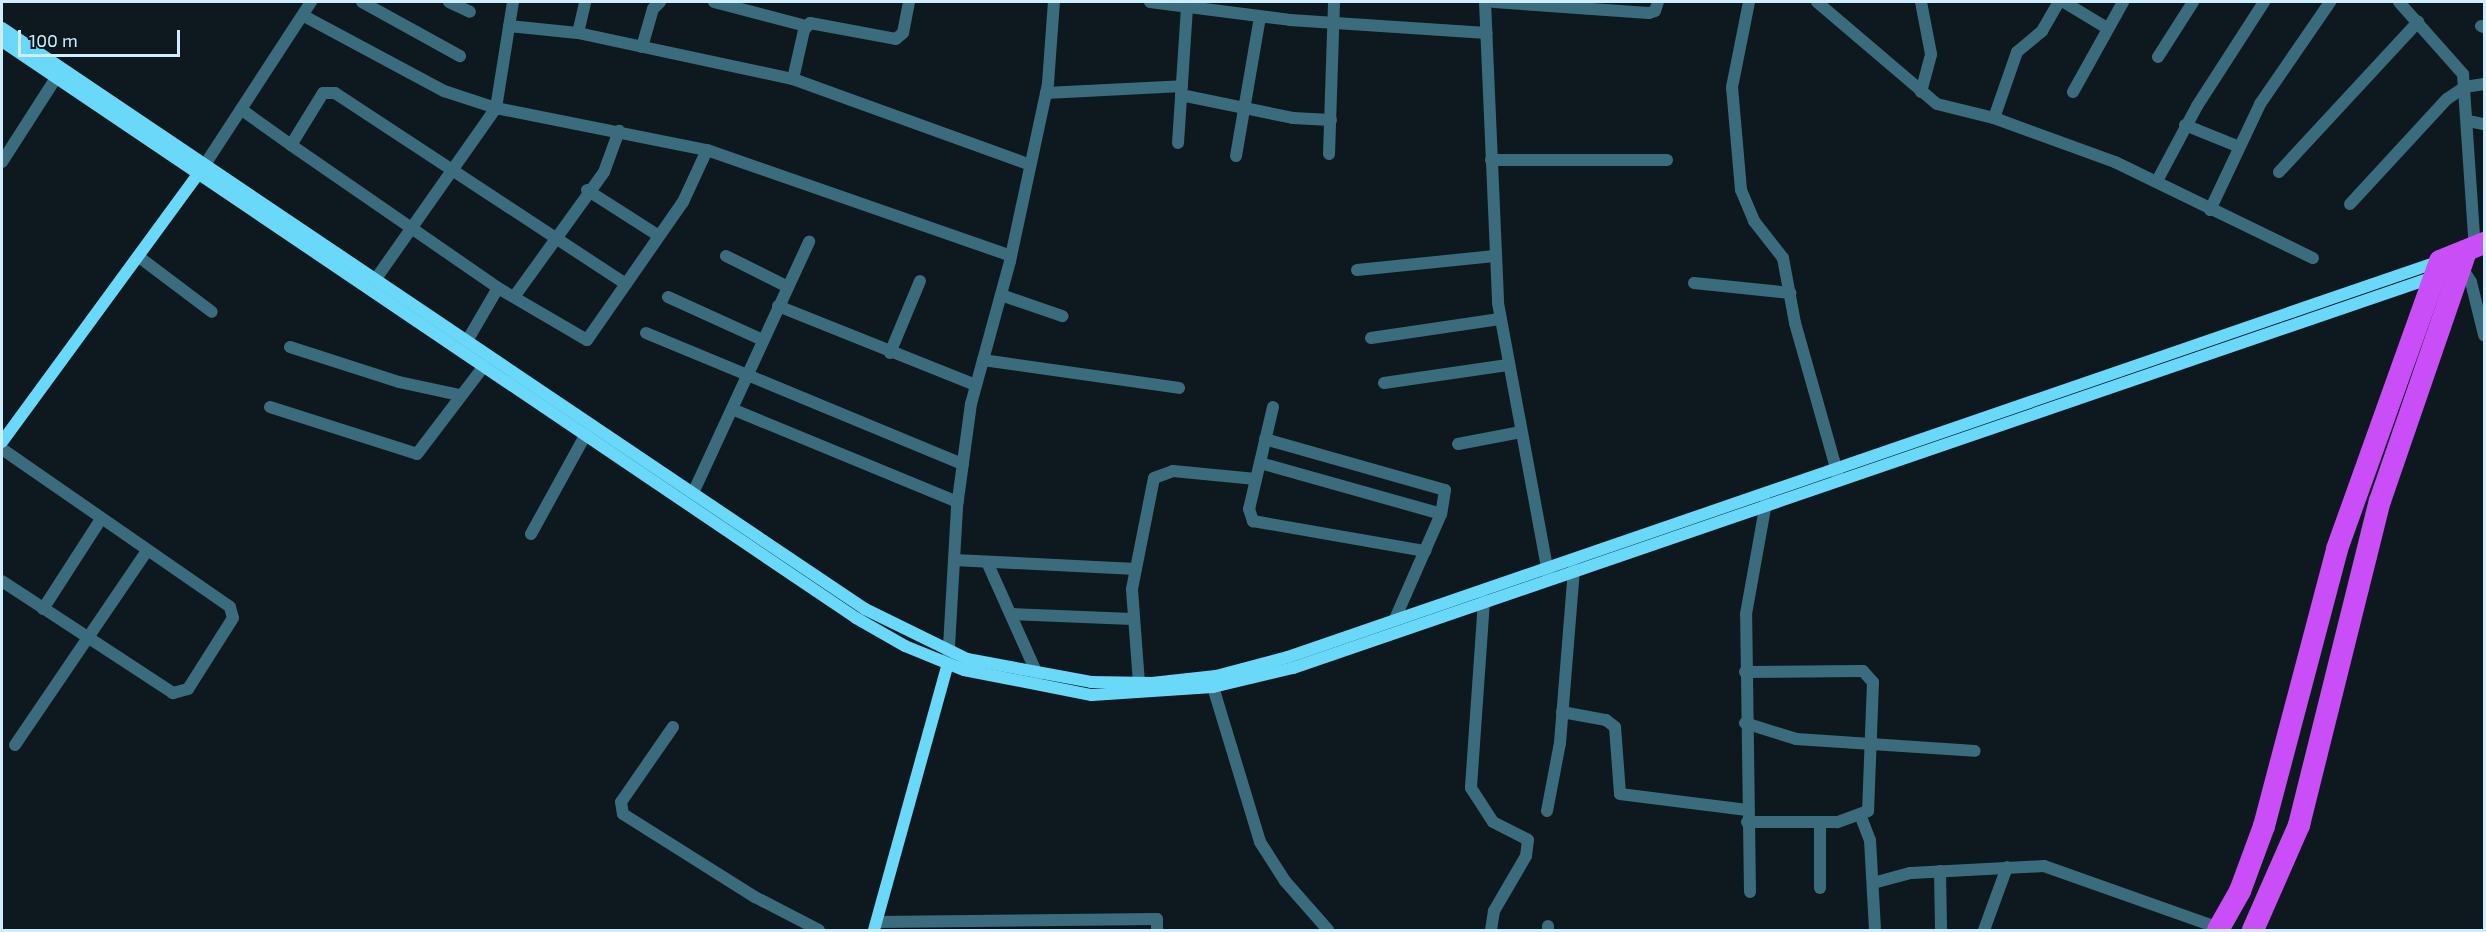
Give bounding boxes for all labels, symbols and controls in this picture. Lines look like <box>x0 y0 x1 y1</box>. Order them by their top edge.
scale bar <box>21 18 183 56</box>
text: 100 m <box>29 29 78 51</box>

